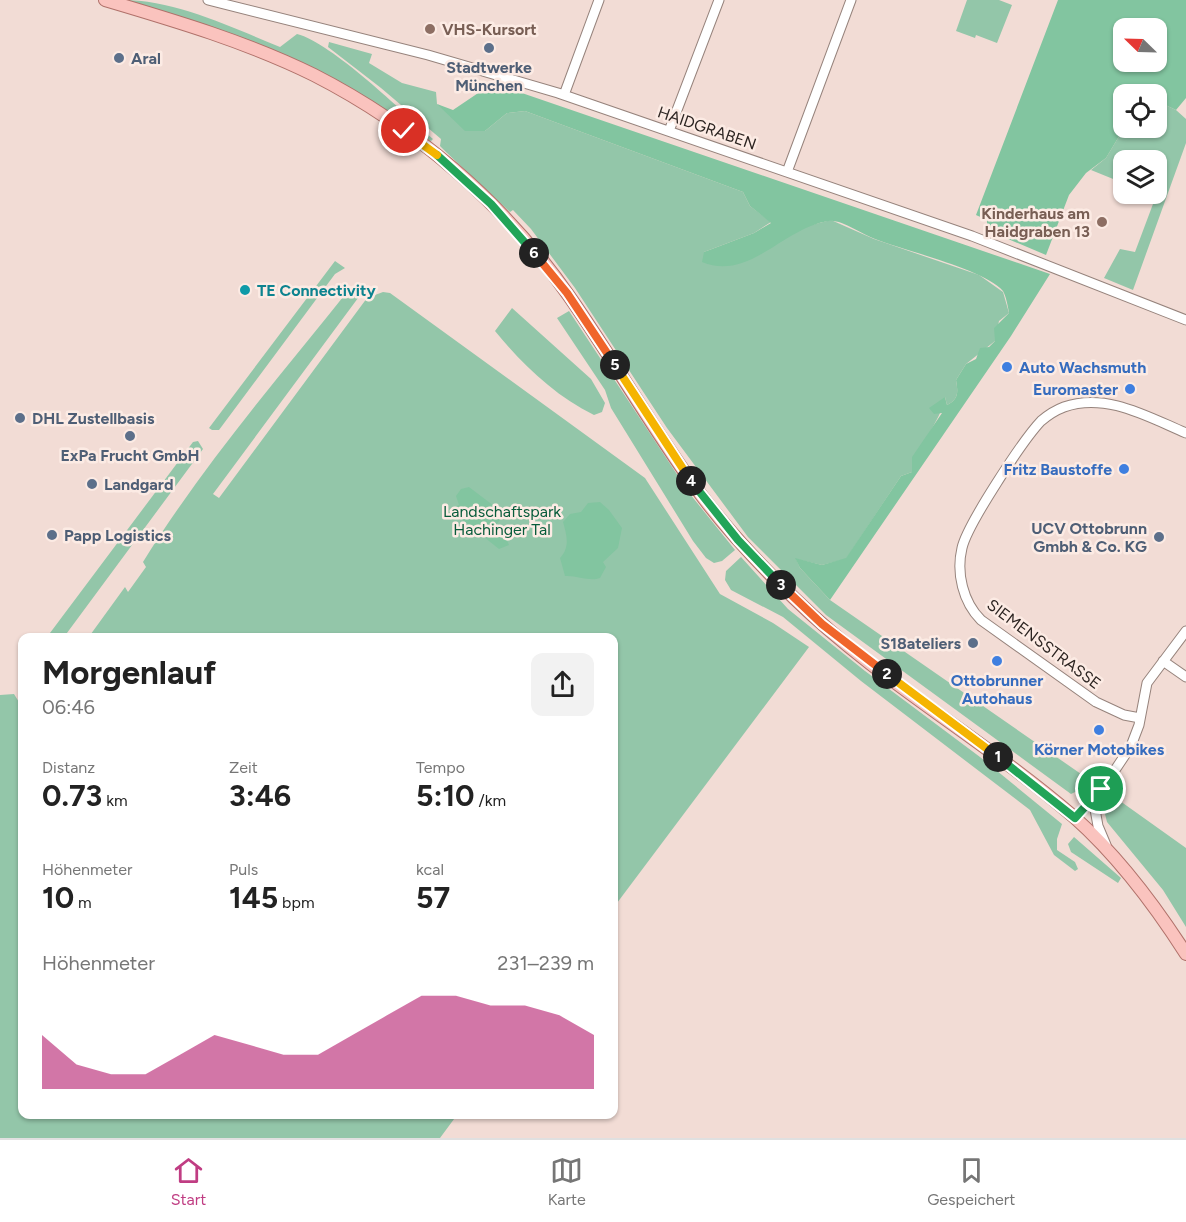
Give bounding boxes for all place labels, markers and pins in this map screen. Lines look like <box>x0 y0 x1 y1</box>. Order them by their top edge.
place label: VHS-Kursort <box>442 20 537 39</box>
marker: VHS-Kursort <box>423 22 437 36</box>
marker: Stadtwerke München <box>482 41 496 55</box>
place label: Aral <box>131 49 161 68</box>
marker: Aral <box>112 51 126 65</box>
place label: Stadtwerke München <box>446 58 532 95</box>
pin <box>378 105 429 156</box>
place label: Kinderhaus am Haidgraben 13 <box>981 204 1090 241</box>
marker: Kinderhaus am Haidgraben 13 <box>1095 215 1109 229</box>
pin: 6 <box>519 238 549 268</box>
place label: TE Connectivity <box>257 281 376 300</box>
marker: TE Connectivity <box>238 283 252 297</box>
pin: 5 <box>600 350 630 380</box>
place label: Auto Wachsmuth <box>1019 358 1146 377</box>
marker: Auto Wachsmuth <box>1000 360 1014 374</box>
place label: Euromaster <box>1033 380 1118 399</box>
marker: Euromaster <box>1123 382 1137 396</box>
place label: DHL Zustellbasis <box>32 409 155 428</box>
marker: DHL Zustellbasis <box>13 411 27 425</box>
marker: ExPa Frucht GmbH <box>123 429 137 443</box>
place label: ExPa Frucht GmbH <box>60 446 200 465</box>
place label: Fritz Baustoffe <box>1003 460 1112 479</box>
marker: Fritz Baustoffe <box>1117 462 1131 476</box>
pin: 4 <box>676 466 706 496</box>
place label: Landgard <box>104 475 173 494</box>
marker: Landgard <box>85 477 99 491</box>
place label: UCV Ottobrunn Gmbh & Co. KG <box>1031 519 1147 556</box>
place label: Papp Logistics <box>64 526 172 545</box>
marker: Papp Logistics <box>45 528 59 542</box>
marker: UCV Ottobrunn Gmbh & Co. KG <box>1152 530 1166 544</box>
pin: 3 <box>766 570 796 600</box>
place label: S18ateliers <box>881 634 962 653</box>
marker: S18ateliers <box>966 636 980 650</box>
marker: Ottobrunner Autohaus <box>990 654 1004 668</box>
pin: 2 <box>872 659 902 689</box>
place label: Ottobrunner Autohaus <box>951 671 1043 708</box>
marker: Körner Motobikes <box>1092 723 1106 737</box>
place label: Körner Motobikes <box>1034 740 1165 759</box>
pin: 1 <box>983 742 1013 772</box>
pin <box>1075 763 1126 814</box>

